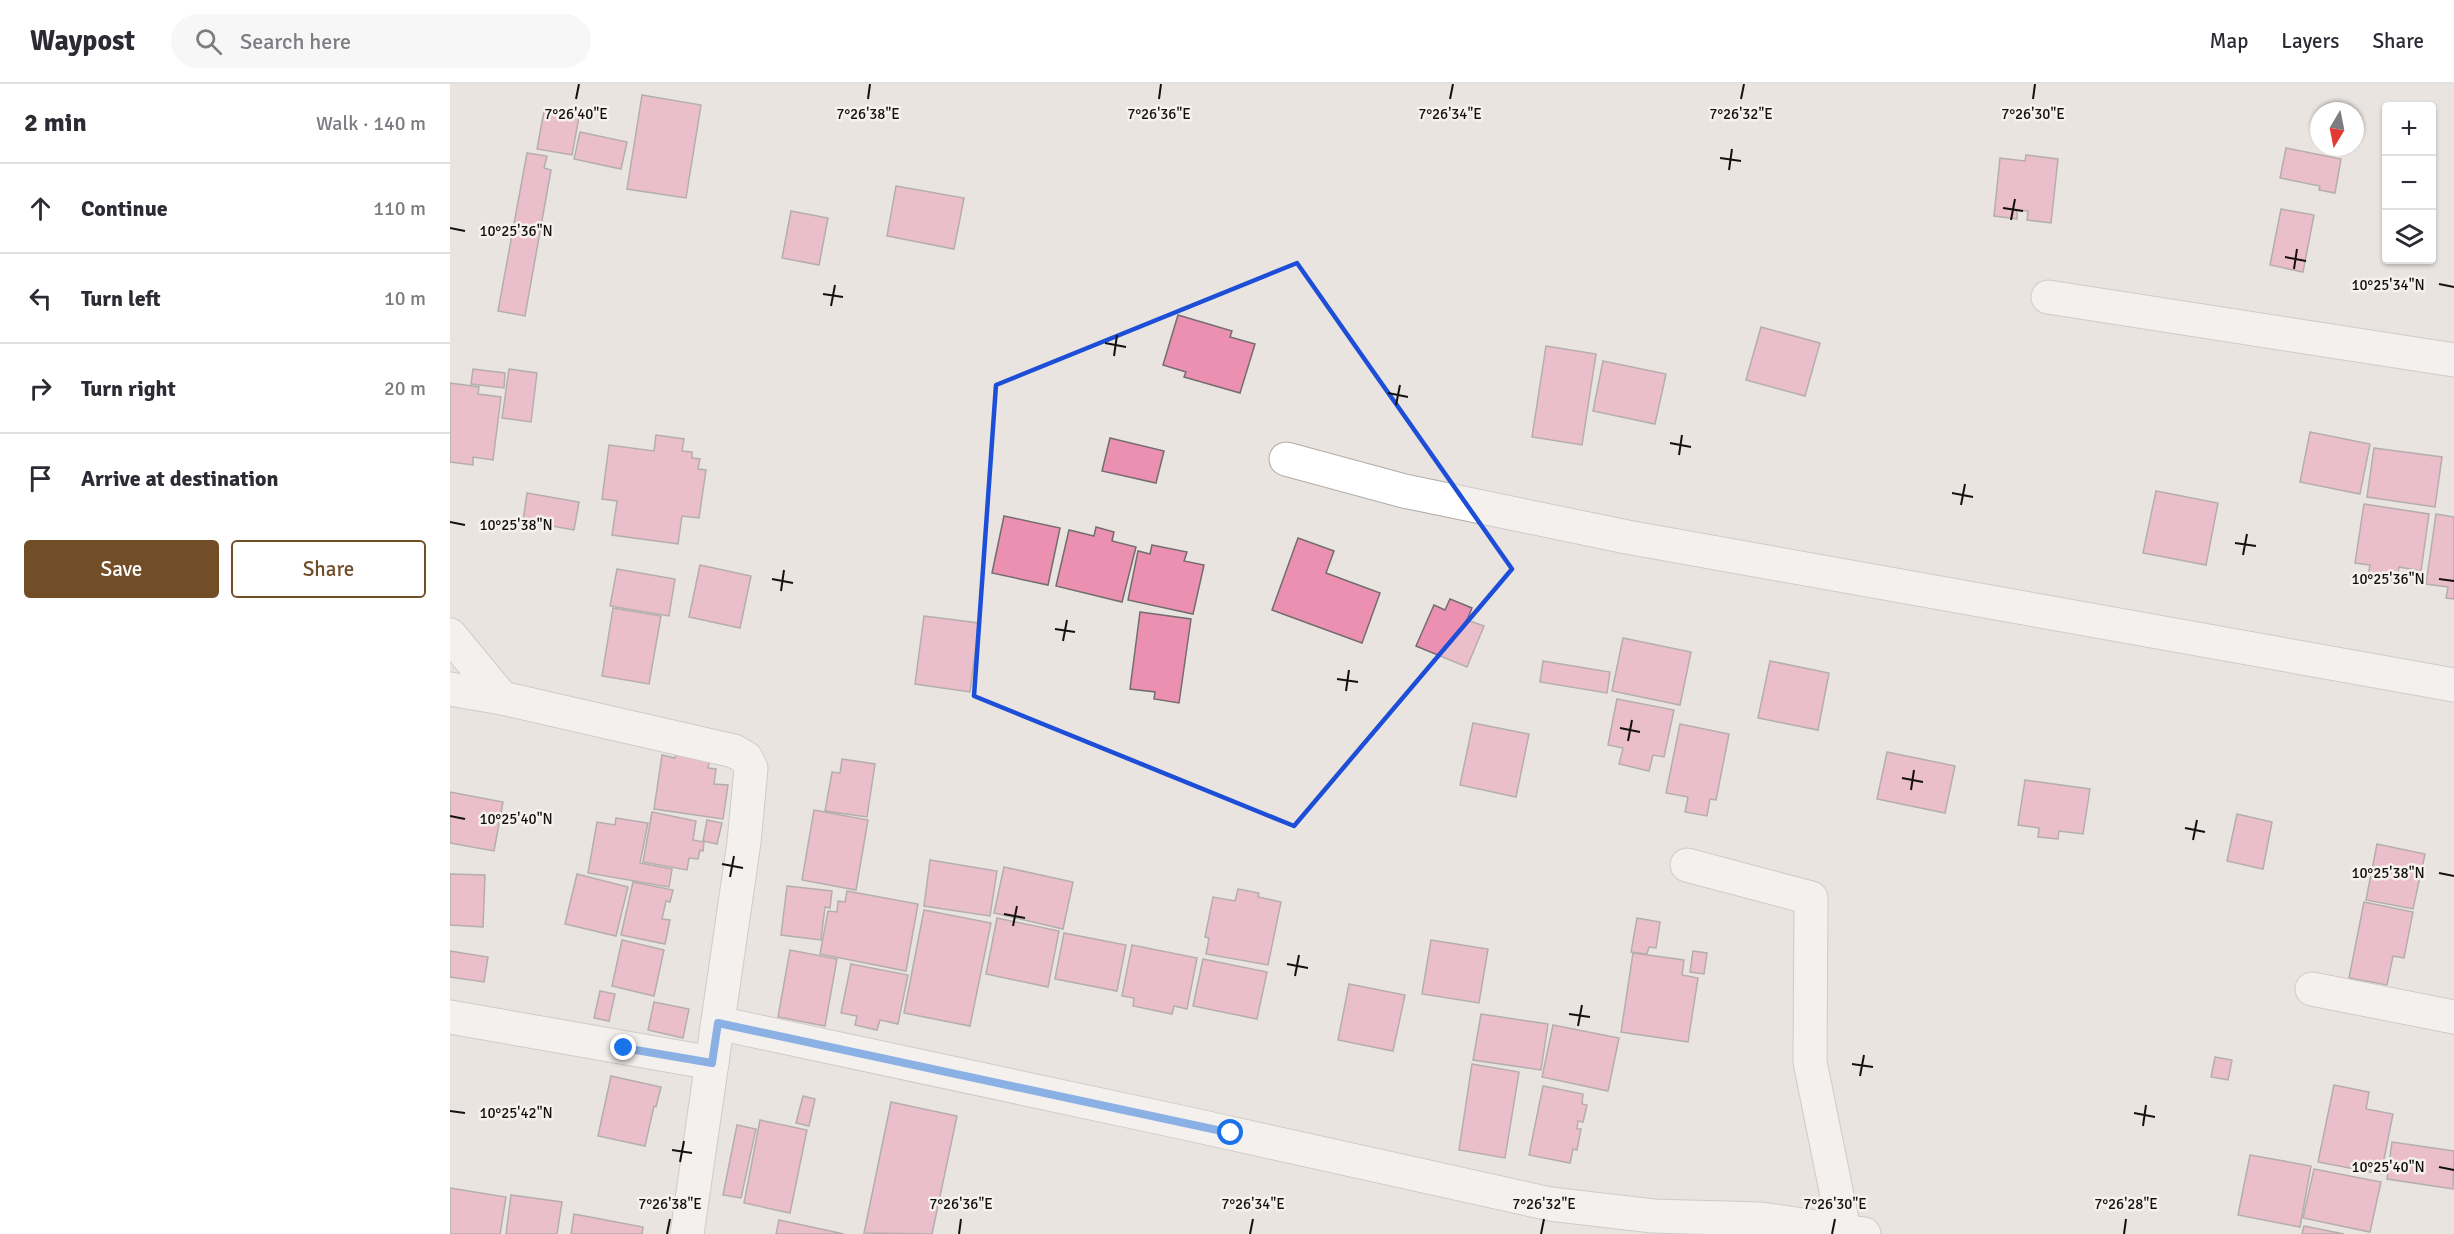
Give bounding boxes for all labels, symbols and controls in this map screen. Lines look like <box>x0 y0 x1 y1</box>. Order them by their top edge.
search box <box>171 14 591 68</box>
text: Waypost <box>30 24 135 58</box>
icon: search <box>192 25 225 58</box>
text: Search here <box>240 28 351 55</box>
text: Map <box>2210 28 2248 54</box>
text: Layers <box>2281 28 2339 54</box>
text: Share <box>2372 28 2424 54</box>
north arrow <box>2310 102 2364 156</box>
map controls <box>2382 102 2436 264</box>
button: + <box>2382 102 2436 156</box>
text: 7°26'40"E <box>544 105 608 123</box>
text: 7°26'38"E <box>836 105 900 123</box>
text: 7°26'36"E <box>1127 105 1191 123</box>
text: 7°26'34"E <box>1418 105 1482 123</box>
text: 7°26'32"E <box>1709 105 1773 123</box>
text: 7°26'30"E <box>2001 105 2065 123</box>
text: 2 min <box>24 107 87 139</box>
text: Walk · 140 m <box>316 111 426 136</box>
button: − <box>2382 156 2436 210</box>
icon: ahead <box>24 192 57 225</box>
text: Continue <box>81 195 168 222</box>
text: 110 m <box>373 196 426 221</box>
button: layers <box>2382 210 2436 264</box>
text: 10°25'36"N <box>479 222 553 240</box>
text: 10°25'34"N <box>2351 276 2425 294</box>
icon: left <box>24 282 57 315</box>
text: Turn left <box>81 285 161 312</box>
text: 10 m <box>384 286 426 311</box>
icon: right <box>24 372 57 405</box>
text: Turn right <box>81 375 176 402</box>
text: 20 m <box>384 376 426 401</box>
icon: arrive <box>24 462 57 495</box>
text: Arrive at destination <box>81 465 278 492</box>
text: 10°25'38"N <box>479 516 553 534</box>
button: Save <box>24 540 219 598</box>
button: Share <box>231 540 426 598</box>
text: 10°25'36"N <box>2351 570 2425 588</box>
text: 10°25'40"N <box>479 810 553 828</box>
text: 10°25'38"N <box>2351 864 2425 882</box>
route end <box>610 1034 636 1060</box>
text: 10°25'42"N <box>479 1104 553 1122</box>
route start <box>1217 1119 1243 1145</box>
text: 10°25'40"N <box>2351 1158 2425 1176</box>
text: 7°26'38"E <box>638 1195 702 1213</box>
text: 7°26'36"E <box>929 1195 993 1213</box>
text: 7°26'34"E <box>1221 1195 1285 1213</box>
text: 7°26'32"E <box>1512 1195 1576 1213</box>
text: 7°26'30"E <box>1803 1195 1867 1213</box>
text: 7°26'28"E <box>2094 1195 2158 1213</box>

